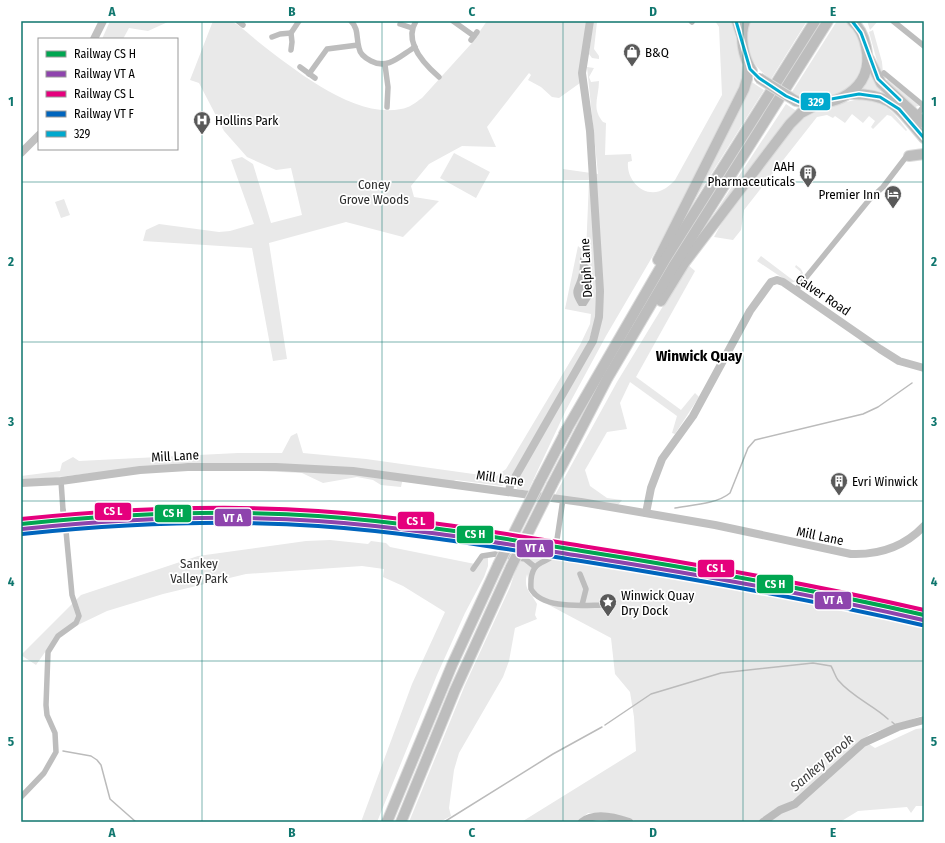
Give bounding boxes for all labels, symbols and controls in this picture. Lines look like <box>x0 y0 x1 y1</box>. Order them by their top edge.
text: A <box>107 4 116 19</box>
text: B <box>288 4 296 19</box>
text: C <box>469 4 476 19</box>
text: D <box>649 4 657 19</box>
text: E <box>830 4 836 19</box>
legend <box>38 38 178 150</box>
shop icon: B&Q <box>622 42 642 67</box>
place label: B&Q <box>645 45 669 60</box>
text: Railway CS H <box>74 47 136 61</box>
text: Railway VT A <box>74 67 136 81</box>
text: Railway CS L <box>74 87 135 101</box>
line badge: 329 <box>800 92 831 111</box>
text: 1 <box>8 94 14 109</box>
text: 1 <box>931 94 937 109</box>
text: 329 <box>807 96 824 109</box>
text: Railway VT F <box>74 107 135 121</box>
hospital icon: Hollins Park <box>192 110 212 135</box>
place label: Hollins Park <box>215 113 279 128</box>
text: 329 <box>74 127 91 141</box>
place label: AAH Pharmaceuticals <box>708 159 795 189</box>
building icon: AAH Pharmaceuticals <box>798 163 818 188</box>
park label: Coney Grove Woods <box>339 177 409 207</box>
hotel icon: Premier Inn <box>883 184 903 209</box>
place label: Premier Inn <box>818 187 880 202</box>
street label: Delph Lane <box>577 238 595 298</box>
text: 2 <box>7 254 14 269</box>
text: 2 <box>930 254 937 269</box>
street label: Calver Road <box>793 271 853 319</box>
district label: Winwick Quay <box>656 347 743 365</box>
text: 3 <box>7 414 14 429</box>
text: 3 <box>930 414 937 429</box>
street label: Mill Lane <box>151 447 199 465</box>
street label: Mill Lane <box>475 467 525 489</box>
building icon: Evri Winwick <box>829 471 849 496</box>
place label: Evri Winwick <box>852 474 919 489</box>
line badge: CS L <box>94 502 132 521</box>
line badge: CS H <box>154 504 192 523</box>
text: CS L <box>104 505 123 518</box>
text: CS H <box>163 507 184 520</box>
line badge: VT A <box>214 508 252 527</box>
line badge: CS L <box>397 511 435 530</box>
text: VT A <box>222 512 244 525</box>
text: CS L <box>407 515 426 528</box>
street label: Mill Lane <box>795 524 845 548</box>
line badge: CS H <box>456 525 494 544</box>
text: CS H <box>465 528 486 541</box>
line badge: VT A <box>516 539 554 558</box>
text: VT A <box>524 542 546 555</box>
park label: Sankey Valley Park <box>170 556 229 586</box>
line badge: CS L <box>697 559 735 578</box>
text: CS L <box>707 562 726 575</box>
text: 4 <box>8 574 15 589</box>
line badge: CS H <box>756 574 794 594</box>
text: 4 <box>931 574 938 589</box>
text: CS H <box>765 578 786 591</box>
place label: Winwick Quay Dry Dock <box>621 588 694 618</box>
line badge: VT A <box>814 591 852 610</box>
place icon: Winwick Quay Dry Dock <box>598 592 618 617</box>
text: VT A <box>822 594 844 607</box>
water label: Sankey Brook <box>786 731 857 796</box>
text: 5 <box>8 734 14 749</box>
text: 5 <box>931 734 937 749</box>
text: A <box>107 825 116 840</box>
text: B <box>288 825 296 840</box>
text: C <box>469 825 476 840</box>
text: D <box>649 825 657 840</box>
text: E <box>830 825 836 840</box>

